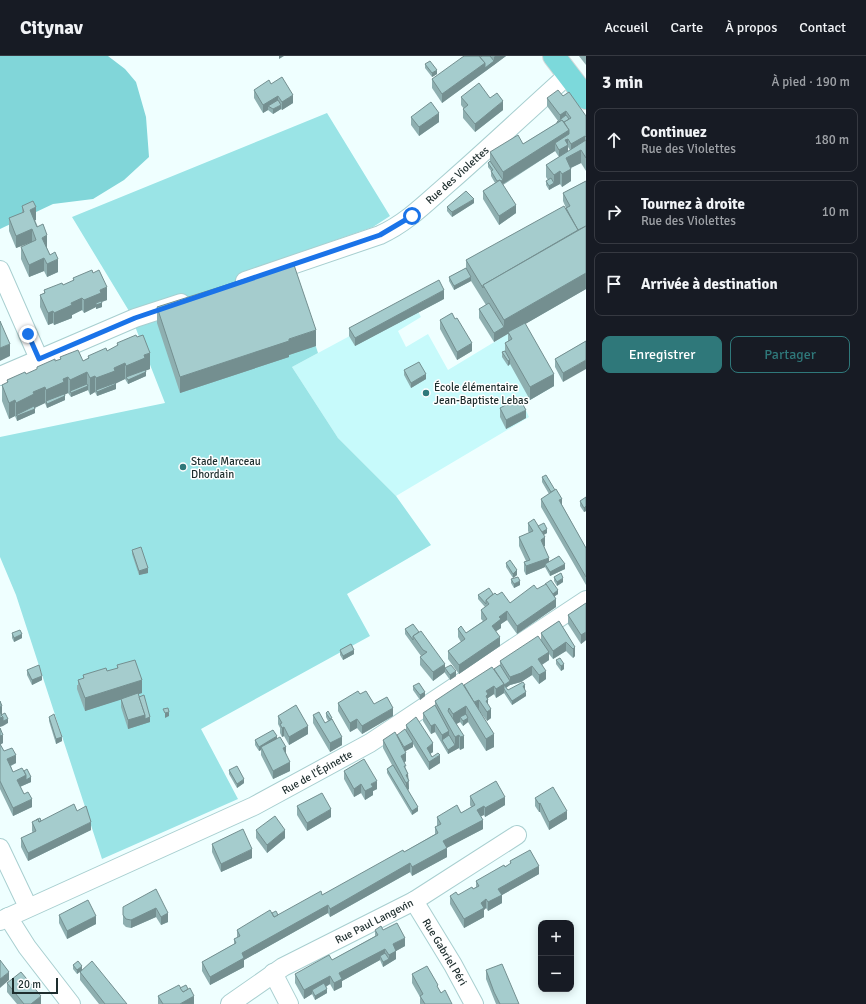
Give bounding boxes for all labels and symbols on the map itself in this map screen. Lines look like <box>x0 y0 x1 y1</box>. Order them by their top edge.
street label: Rue des Violettes <box>423 144 492 207</box>
route start <box>403 207 421 225</box>
route end <box>19 325 37 343</box>
place label: École élémentaire Jean-Baptiste Lebas <box>434 380 529 407</box>
marker: École élémentaire Jean-Baptiste Lebas <box>421 388 431 398</box>
place label: Stade Marceau Dhordain <box>191 455 261 481</box>
marker: Stade Marceau Dhordain <box>178 462 188 472</box>
street label: Rue de l'Épinette <box>279 747 355 797</box>
street label: Rue Paul Langevin <box>333 896 415 947</box>
street label: Rue Gabriel Péri <box>419 916 470 988</box>
scale bar <box>12 976 58 995</box>

